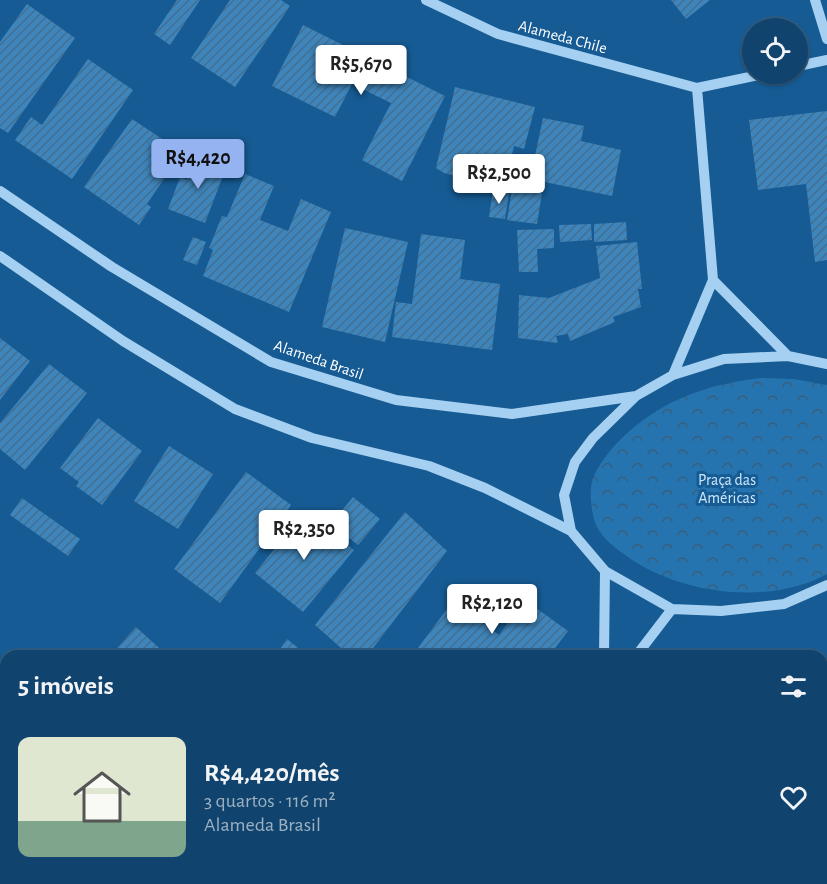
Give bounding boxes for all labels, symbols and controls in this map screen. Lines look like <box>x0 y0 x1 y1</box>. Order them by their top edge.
street label: Alameda Chile <box>517 17 609 56</box>
map controls <box>742 18 808 84</box>
button: locate <box>742 18 808 84</box>
pin: R$5,670 <box>306 45 416 96</box>
text: R$5,670 <box>330 54 392 74</box>
pin: R$4,420 <box>143 139 253 190</box>
text: R$4,420 <box>165 148 231 168</box>
pin: R$2,500 <box>444 154 554 205</box>
text: R$2,500 <box>467 163 531 183</box>
street label: Alameda Brasil <box>272 337 365 383</box>
park label: Praça das Américas <box>698 472 756 506</box>
pin: R$2,350 <box>249 510 359 561</box>
text: R$2,350 <box>273 519 335 539</box>
pin: R$2,120 <box>437 584 547 635</box>
text: R$2,120 <box>461 593 523 613</box>
icon: filters <box>777 670 810 703</box>
text: 5 imóveis <box>18 673 114 699</box>
text: R$4,420/mês <box>204 760 340 786</box>
icon: home <box>66 761 138 833</box>
icon: heart <box>777 781 810 814</box>
text: 3 quartos · 116 m² <box>204 791 335 811</box>
text: Alameda Brasil <box>204 815 321 835</box>

